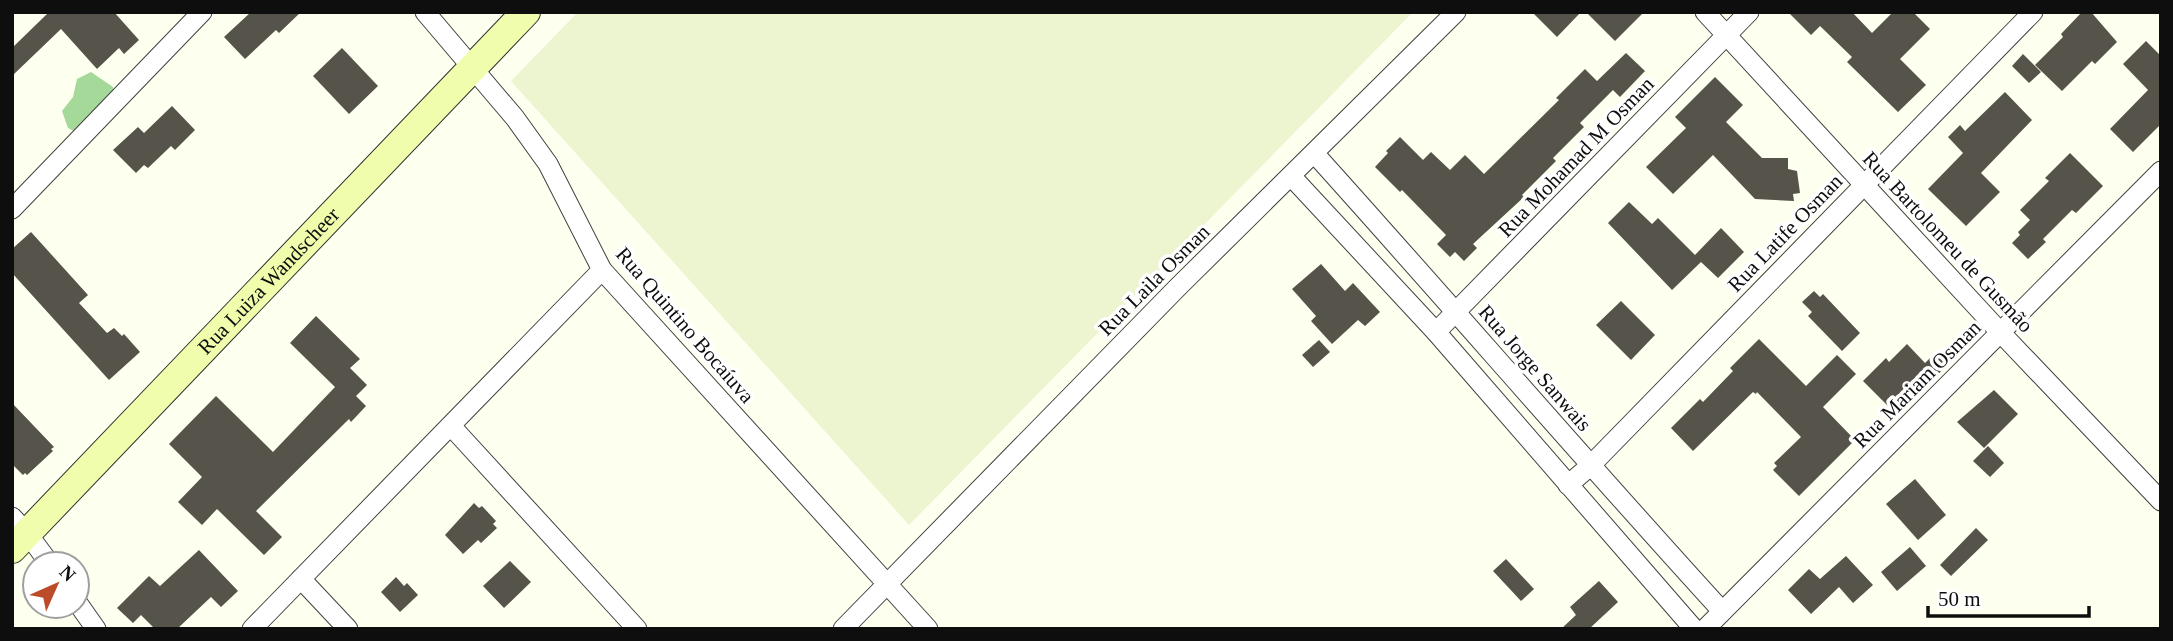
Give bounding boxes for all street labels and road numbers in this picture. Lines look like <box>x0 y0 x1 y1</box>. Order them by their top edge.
street label: Rua Mohamad M Osman <box>1493 72 1659 242</box>
street label: Rua Bartolomeu de Gusmão <box>1858 147 2038 337</box>
street label: Rua Latife Osman <box>1723 169 1847 297</box>
street label: Rua Luiza Wandscheer <box>193 203 344 359</box>
street label: Rua Laila Osman <box>1094 219 1215 340</box>
street label: Rua Quintino Bocaíuva <box>611 242 760 408</box>
street label: Rua Jorge Sanwais <box>1474 300 1596 436</box>
street label: Rua Mariam Osman <box>1848 315 1986 453</box>

